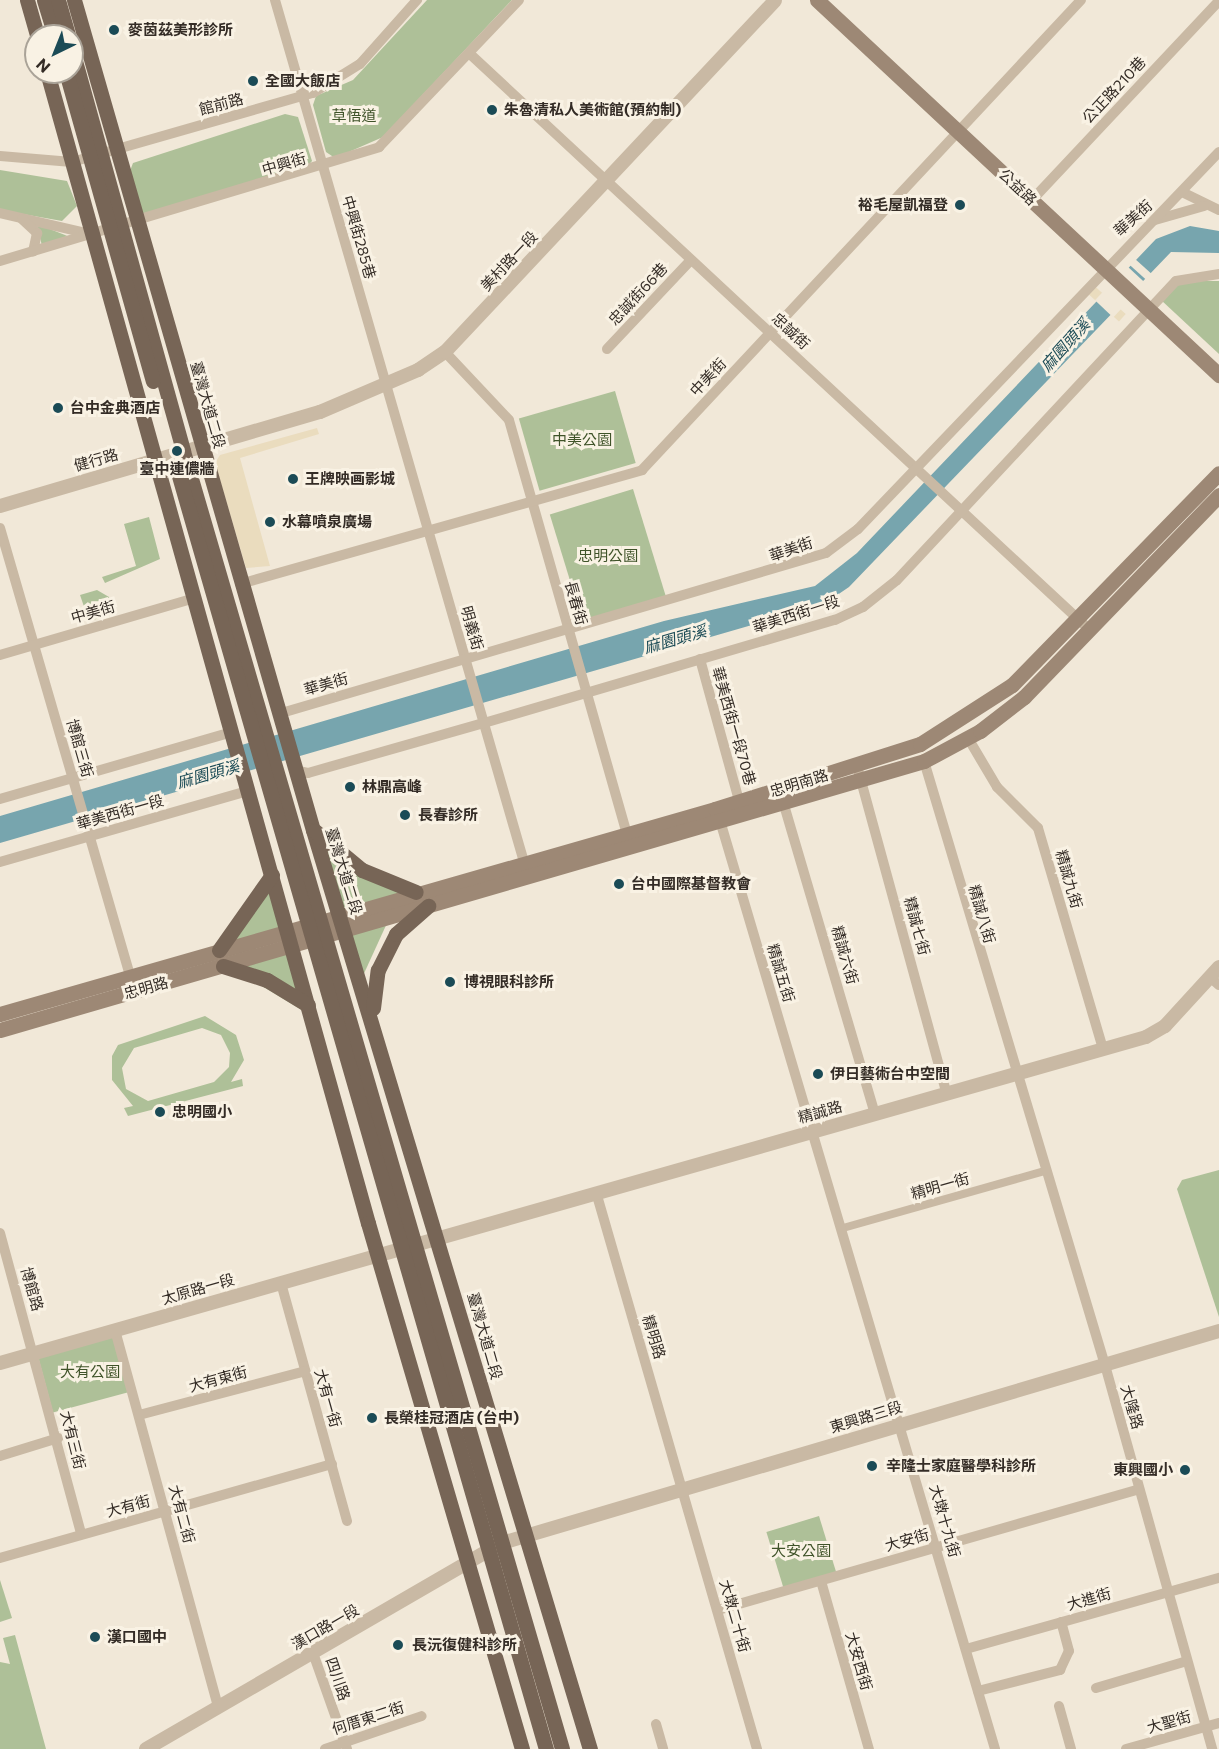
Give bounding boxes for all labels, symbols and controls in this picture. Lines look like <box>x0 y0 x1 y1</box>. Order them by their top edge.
marker: 麥茵茲美形診所 <box>105 21 123 39</box>
place label: 麥茵茲美形診所 <box>128 21 233 39</box>
north arrow <box>24 24 84 84</box>
street label: 公正路210巷 <box>1079 53 1149 127</box>
text: N <box>32 55 54 77</box>
place label: 全國大飯店 <box>265 72 340 90</box>
marker: 全國大飯店 <box>246 74 260 88</box>
street label: 館前路 <box>197 89 245 119</box>
place label: 朱魯清私人美術館(預約制) <box>504 101 681 119</box>
marker: 朱魯清私人美術館(預約制) <box>485 103 499 117</box>
park label: 草悟道 <box>332 107 376 125</box>
street label: 中興街 <box>260 149 308 179</box>
street label: 公益路 <box>995 165 1041 209</box>
street label: 中興街285巷 <box>338 193 380 281</box>
place label: 裕毛屋凱福登 <box>858 196 948 214</box>
street label: 華美街 <box>1110 196 1156 240</box>
marker: 裕毛屋凱福登 <box>953 198 967 212</box>
street label: 美村路一段 <box>477 227 541 295</box>
street label: 忠誠街66巷 <box>605 259 671 329</box>
street label: 忠誠街 <box>768 309 814 353</box>
water label: 麻園頭溪 <box>1036 315 1094 375</box>
street label: 中美街 <box>686 354 730 400</box>
street label: 臺灣大道二段 <box>187 359 229 451</box>
place label: 台中金典酒店 <box>70 399 160 417</box>
marker: 台中金典酒店 <box>51 401 65 415</box>
park label: 中美公園 <box>552 431 612 449</box>
marker: 臺中連儂牆 <box>170 444 184 458</box>
street label: 健行路 <box>72 445 120 475</box>
place label: 臺中連儂牆 <box>140 460 214 478</box>
place label: 王牌映画影城 <box>305 470 395 488</box>
marker: 王牌映画影城 <box>286 472 300 486</box>
place label: 水幕噴泉廣場 <box>282 513 372 531</box>
marker: 水幕噴泉廣場 <box>263 515 277 529</box>
street label: 華美街 <box>767 533 815 565</box>
park label: 忠明公園 <box>578 547 638 565</box>
street label: 長春街 <box>561 579 591 627</box>
street label: 華美西街一段 <box>750 592 842 636</box>
street label: 中美街 <box>69 597 117 627</box>
street label: 明義街 <box>457 604 487 652</box>
water label: 麻園頭溪 <box>642 621 708 657</box>
street label: 華美西街一段70巷 <box>708 665 760 787</box>
street label: 華美街 <box>302 669 350 699</box>
street label: 博館三街 <box>63 717 97 779</box>
water label: 麻園頭溪 <box>175 756 241 792</box>
street label: 忠明南路 <box>768 766 830 800</box>
place label: 林鼎高峰 <box>362 778 422 796</box>
marker: 林鼎高峰 <box>343 780 357 794</box>
street label: 華美西街一段 <box>74 791 166 833</box>
marker: 長春診所 <box>396 806 414 824</box>
place label: 長春診所 <box>418 806 478 824</box>
street label: 臺灣大道二段 <box>322 825 366 917</box>
street label: 精誠九街 <box>1052 848 1086 910</box>
place label: 台中國際基督教會 <box>631 875 751 893</box>
marker: 台中國際基督教會 <box>612 877 626 891</box>
street label: 精誠八街 <box>965 883 999 945</box>
street label: 精誠七街 <box>901 895 933 957</box>
street label: 精誠六街 <box>828 924 862 986</box>
street label: 精誠五街 <box>764 942 798 1004</box>
street label: 忠明路 <box>122 973 170 1003</box>
marker: 博視眼科診所 <box>441 973 459 991</box>
place label: 博視眼科診所 <box>464 973 554 991</box>
place label: 伊日藝術台中空間 <box>830 1065 950 1083</box>
marker: 伊日藝術台中空間 <box>811 1067 825 1081</box>
street label: 精誠路 <box>796 1097 844 1127</box>
place label: 忠明國小 <box>172 1103 232 1121</box>
marker: 忠明國小 <box>153 1105 167 1119</box>
street label: 精明一街 <box>909 1169 971 1203</box>
street label: 博館路 <box>17 1265 47 1313</box>
street label: 太原路一段 <box>159 1270 237 1308</box>
street label: 臺灣大道二段 <box>464 1290 506 1382</box>
street label: 精明路 <box>639 1313 669 1361</box>
park label: 大有公園 <box>60 1363 120 1381</box>
street label: 大有東街 <box>187 1363 249 1395</box>
street label: 大有一街 <box>311 1367 345 1429</box>
street label: 大隆路 <box>1117 1383 1147 1431</box>
street label: 東興路三段 <box>828 1397 904 1437</box>
street label: 大有三街 <box>57 1409 89 1471</box>
place label: 長榮桂冠酒店 (台中) <box>384 1409 519 1427</box>
marker: 長榮桂冠酒店 (台中) <box>365 1411 379 1425</box>
marker: 辛隆士家庭醫學科診所 <box>863 1457 881 1475</box>
place label: 辛隆士家庭醫學科診所 <box>886 1457 1036 1475</box>
place label: 東興國小 <box>1113 1461 1173 1479</box>
marker: 東興國小 <box>1178 1463 1192 1477</box>
street label: 大墩十九街 <box>926 1482 964 1560</box>
street label: 大有二街 <box>166 1483 198 1545</box>
street label: 大有街 <box>104 1491 152 1521</box>
street label: 大安街 <box>883 1525 931 1555</box>
park label: 大安公園 <box>771 1542 831 1560</box>
street label: 大墩二十街 <box>716 1577 754 1655</box>
street label: 大進街 <box>1065 1584 1113 1614</box>
street label: 漢口路一段 <box>288 1600 362 1654</box>
place label: 漢口國中 <box>107 1628 167 1646</box>
marker: 漢口國中 <box>88 1630 102 1644</box>
street label: 大安西街 <box>842 1630 876 1692</box>
marker: 長沅復健科診所 <box>389 1636 407 1654</box>
place label: 長沅復健科診所 <box>412 1636 517 1654</box>
street label: 四川路 <box>322 1655 354 1703</box>
street label: 何厝東二街 <box>330 1698 406 1738</box>
street label: 大聖街 <box>1145 1707 1193 1737</box>

